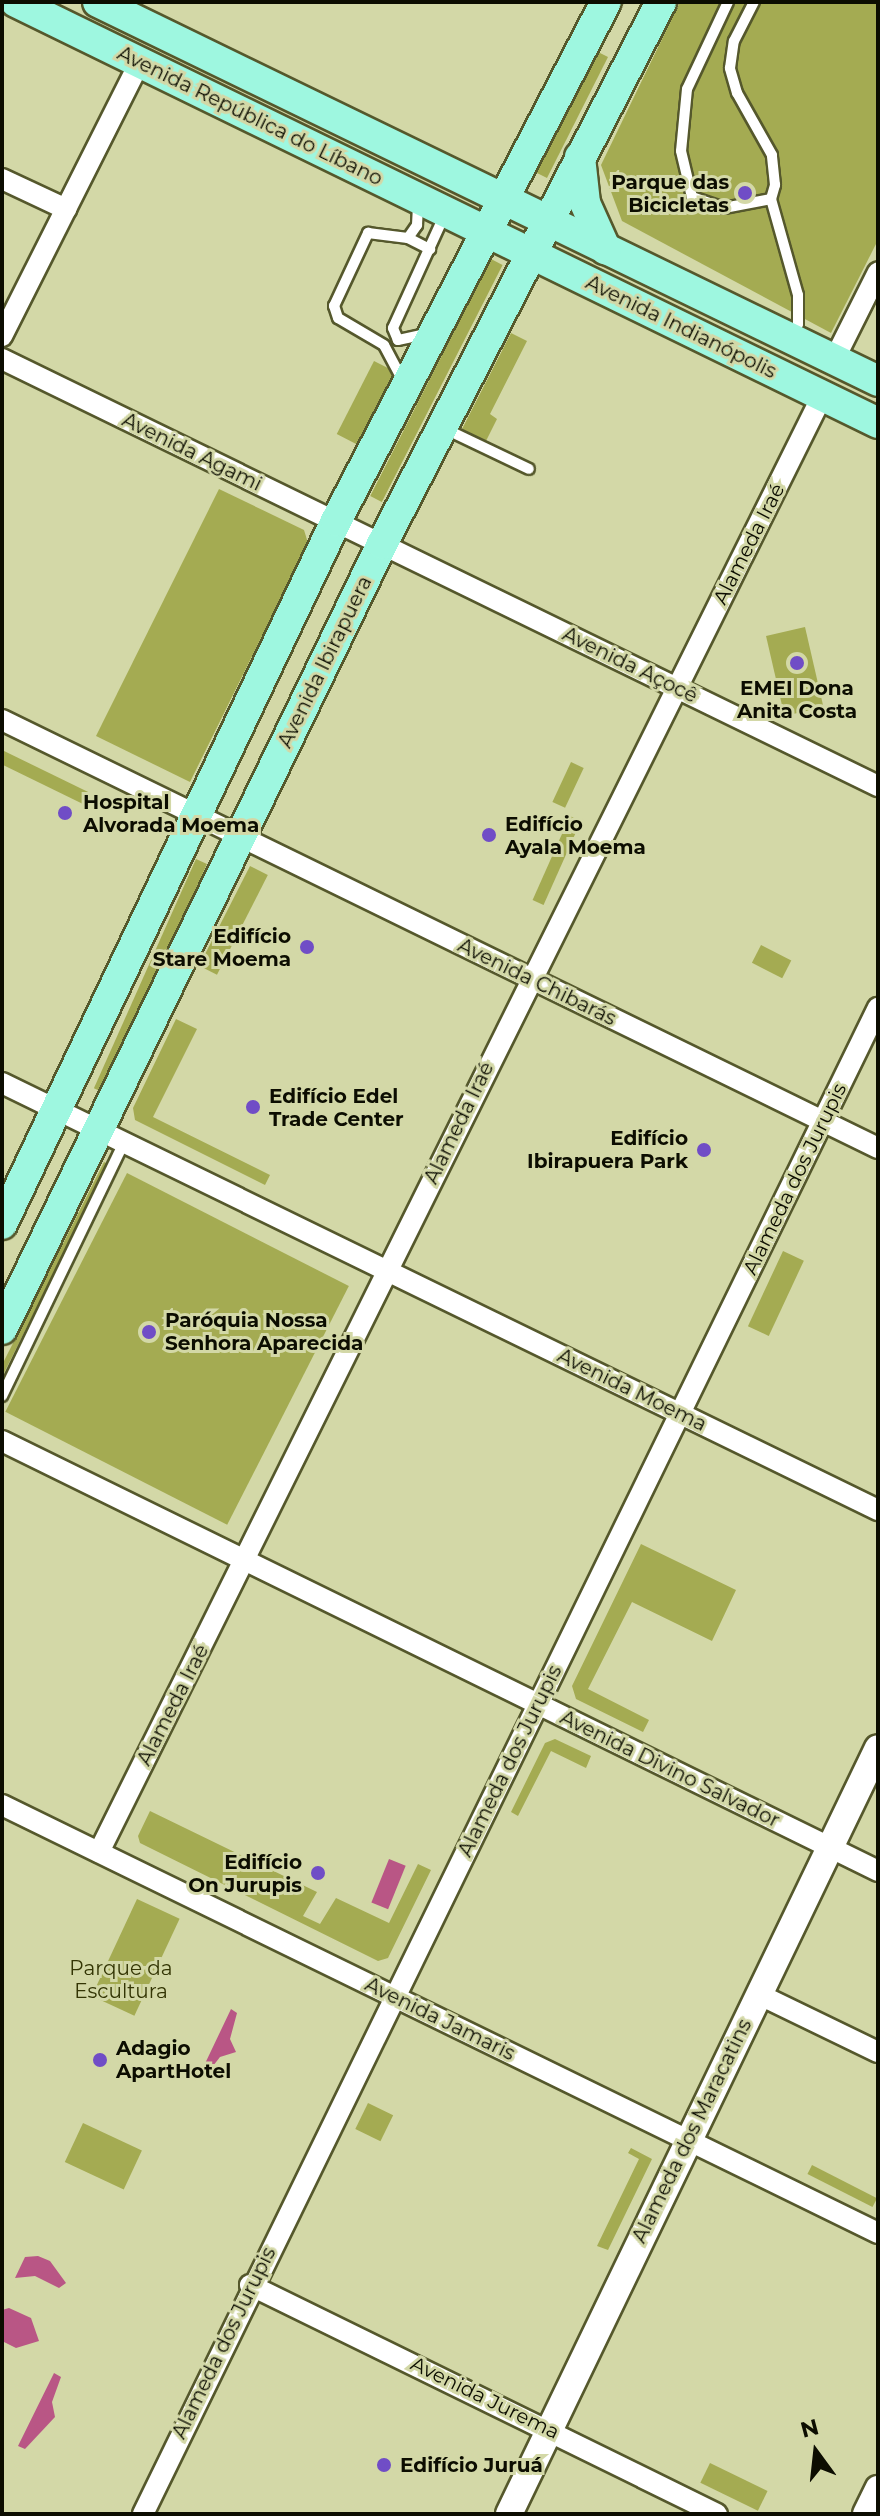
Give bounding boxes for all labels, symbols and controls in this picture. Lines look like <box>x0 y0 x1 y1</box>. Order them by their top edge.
street label: Avenida República do Líbano <box>114 41 386 191</box>
place label: Parque das Bicicletas <box>611 170 729 217</box>
marker: Parque das Bicicletas <box>736 184 754 202</box>
street label: Avenida Indianópolis <box>582 270 780 384</box>
street label: Avenida Agami <box>118 408 266 496</box>
street label: Alameda Iraé <box>708 480 790 608</box>
street label: Avenida Ibirapuera <box>273 572 377 752</box>
street label: Avenida Açocê <box>559 622 701 708</box>
marker: EMEI Dona Anita Costa <box>788 654 806 672</box>
place label: EMEI Dona Anita Costa <box>737 676 857 723</box>
place label: Hospital Alvorada Moema <box>83 790 259 837</box>
marker: Hospital Alvorada Moema <box>54 802 76 824</box>
place label: Edifício Ayala Moema <box>505 812 646 859</box>
marker: Edifício Ayala Moema <box>480 826 498 844</box>
place label: Edifício Stare Moema <box>153 924 291 971</box>
street label: Avenida Chibarás <box>454 933 620 1031</box>
marker: Edifício Stare Moema <box>298 938 316 956</box>
street label: Alameda Iraé <box>419 1058 499 1188</box>
street label: Alameda dos Jurupis <box>738 1079 852 1279</box>
place label: Edifício Edel Trade Center <box>269 1084 404 1131</box>
marker: Edifício Edel Trade Center <box>244 1098 262 1116</box>
place label: Edifício Ibirapuera Park <box>527 1126 688 1173</box>
marker: Edifício Ibirapuera Park <box>695 1141 713 1159</box>
place label: Paróquia Nossa Senhora Aparecida <box>165 1308 363 1355</box>
marker: Paróquia Nossa Senhora Aparecida <box>140 1323 158 1341</box>
street label: Avenida Moema <box>554 1344 710 1436</box>
street label: Alameda Iraé <box>132 1641 214 1769</box>
street label: Alameda dos Jurupis <box>453 1661 567 1861</box>
street label: Avenida Divino Salvador <box>556 1705 784 1833</box>
place label: Edifício On Jurupis <box>188 1850 302 1897</box>
marker: Edifício On Jurupis <box>309 1864 327 1882</box>
park label: Parque da Escultura <box>69 1957 173 2004</box>
street label: Avenida Jamaris <box>361 1972 519 2066</box>
street label: Alameda dos Maracatins <box>627 2015 757 2247</box>
place label: Adagio ApartHotel <box>116 2036 231 2083</box>
marker: Adagio ApartHotel <box>91 2051 109 2069</box>
street label: Alameda dos Jurupis <box>167 2243 281 2443</box>
street label: Avenida Jurema <box>407 2352 563 2444</box>
north arrow <box>776 2412 856 2492</box>
text: N <box>798 2413 822 2444</box>
place label: Edifício Juruá <box>400 2453 543 2477</box>
marker: Edifício Juruá <box>375 2456 393 2474</box>

